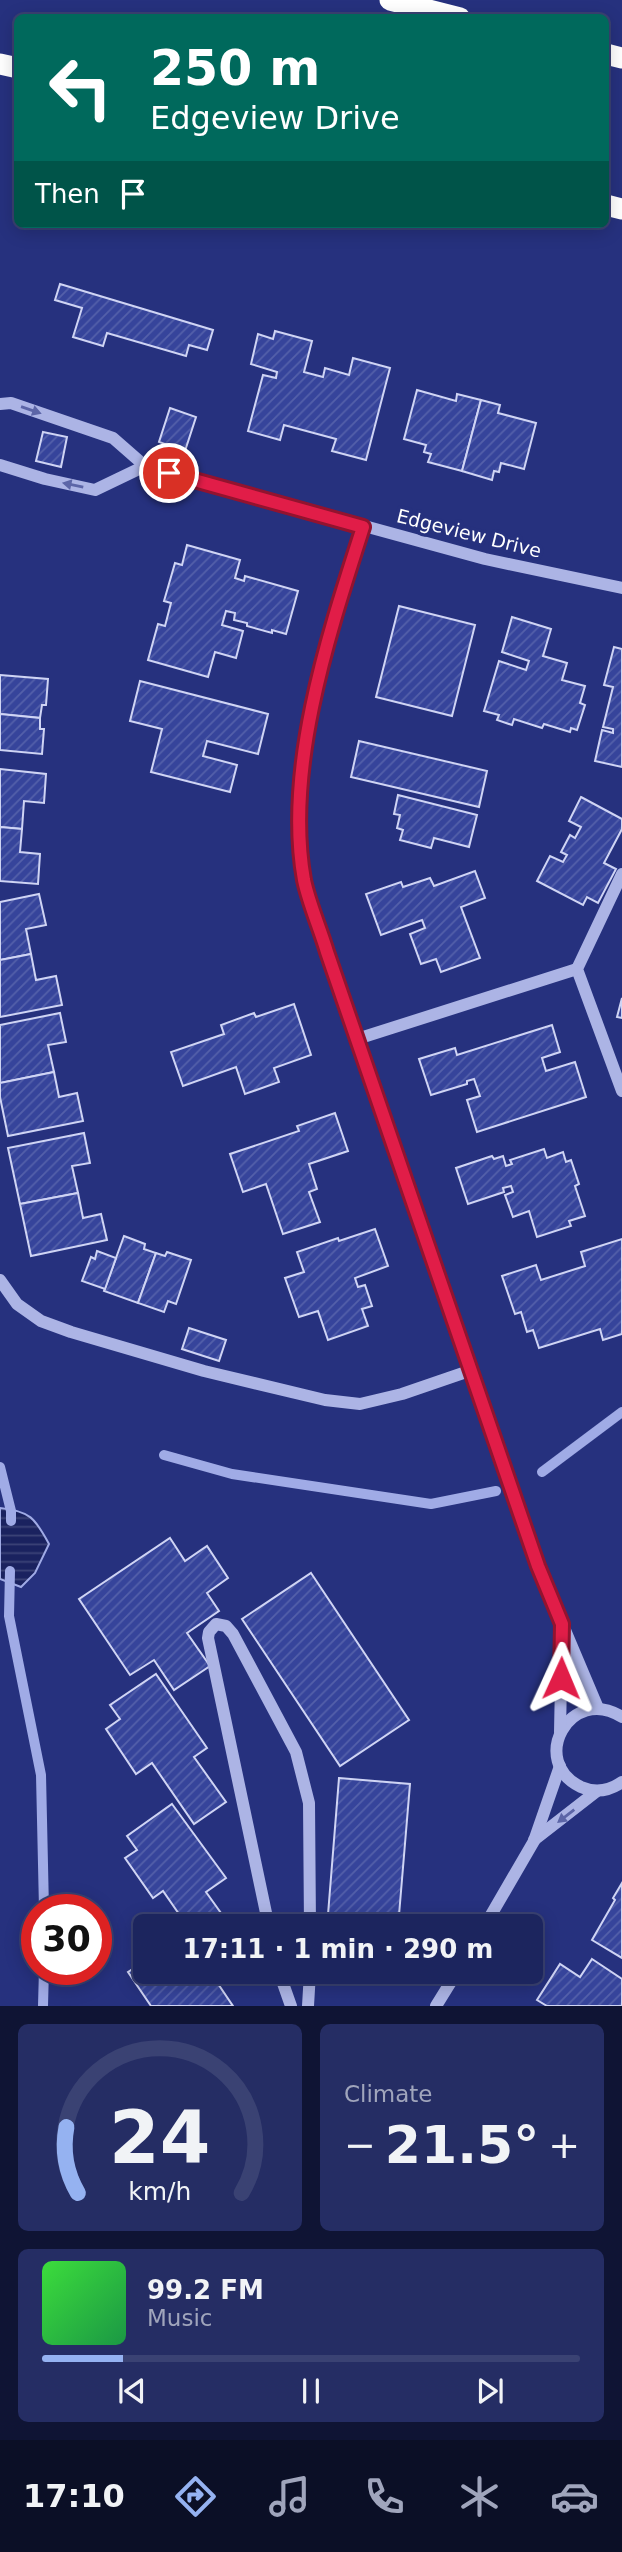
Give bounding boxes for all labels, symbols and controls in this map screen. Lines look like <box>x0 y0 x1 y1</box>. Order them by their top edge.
text: 250 m <box>150 40 320 97</box>
icon: left <box>35 42 126 133</box>
text: Edgeview Drive <box>150 99 400 137</box>
icon: arrive <box>114 175 152 213</box>
text: Then <box>35 179 100 209</box>
one-way arrow <box>21 404 42 415</box>
pin <box>139 443 199 503</box>
icon: arrive <box>150 454 188 492</box>
one-way arrow <box>62 479 84 490</box>
street label: Edgeview Drive <box>394 504 544 562</box>
position arrow <box>524 1641 598 1715</box>
one-way arrow <box>557 1808 575 1823</box>
speed limit sign: 30 <box>21 1894 112 1985</box>
text: 17:11 · 1 min · 290 m <box>183 1934 493 1964</box>
text: Climate <box>344 2081 433 2107</box>
text: 24 <box>109 2096 211 2181</box>
text: 21.5° <box>385 2115 539 2175</box>
text: − <box>344 2123 376 2167</box>
text: + <box>548 2123 580 2167</box>
text: km/h <box>128 2177 192 2206</box>
text: 99.2 FM <box>147 2275 264 2305</box>
text: Music <box>147 2305 212 2331</box>
icon: previous <box>113 2372 151 2410</box>
icon: pause <box>292 2372 330 2410</box>
icon: next <box>471 2372 509 2410</box>
icon: directions <box>171 2472 220 2521</box>
icon: music <box>265 2472 314 2521</box>
icon: phone <box>360 2472 409 2521</box>
icon: climate <box>455 2472 504 2521</box>
icon: car <box>550 2472 599 2521</box>
text: 17:10 <box>23 2477 125 2515</box>

